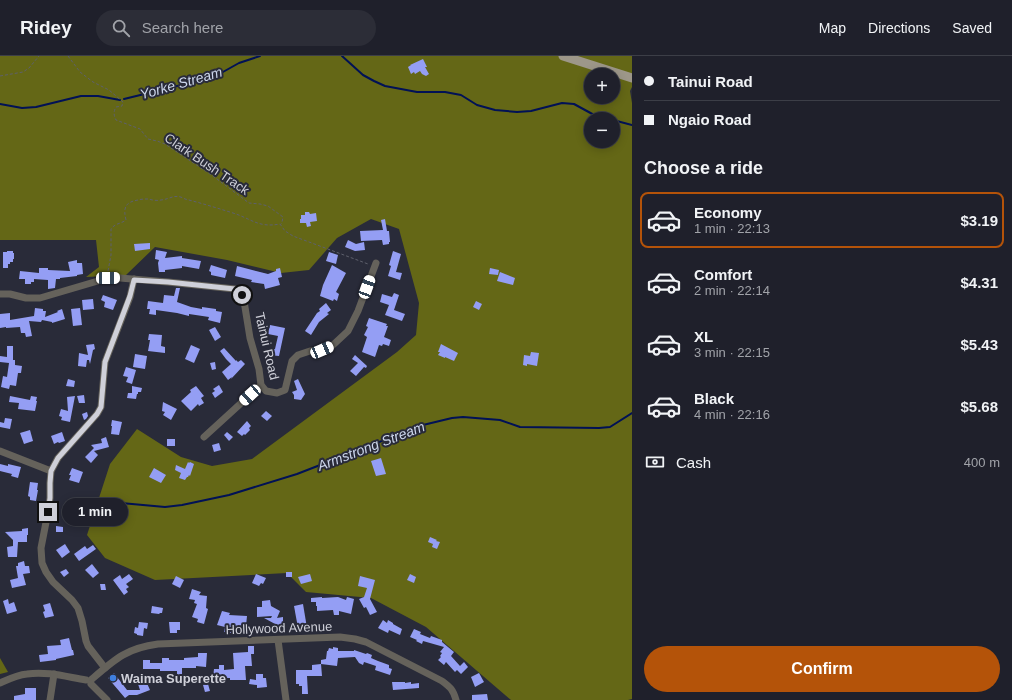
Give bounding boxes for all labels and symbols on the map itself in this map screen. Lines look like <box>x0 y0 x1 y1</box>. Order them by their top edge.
water label: Yorke Stream <box>138 64 224 102</box>
street label: Clark Bush Track <box>162 130 253 198</box>
car <box>96 272 120 284</box>
car <box>357 274 377 300</box>
route start <box>233 286 251 304</box>
street label: Tainui Road <box>252 311 282 381</box>
car <box>309 340 335 360</box>
car <box>237 383 263 407</box>
water label: Armstrong Stream <box>314 418 427 474</box>
callout: 1 min <box>62 498 128 526</box>
route end <box>39 503 57 521</box>
street label: Hollywood Avenue <box>225 619 333 637</box>
place label: Waima Superette <box>121 671 226 686</box>
marker: Waima Superette <box>108 673 118 683</box>

